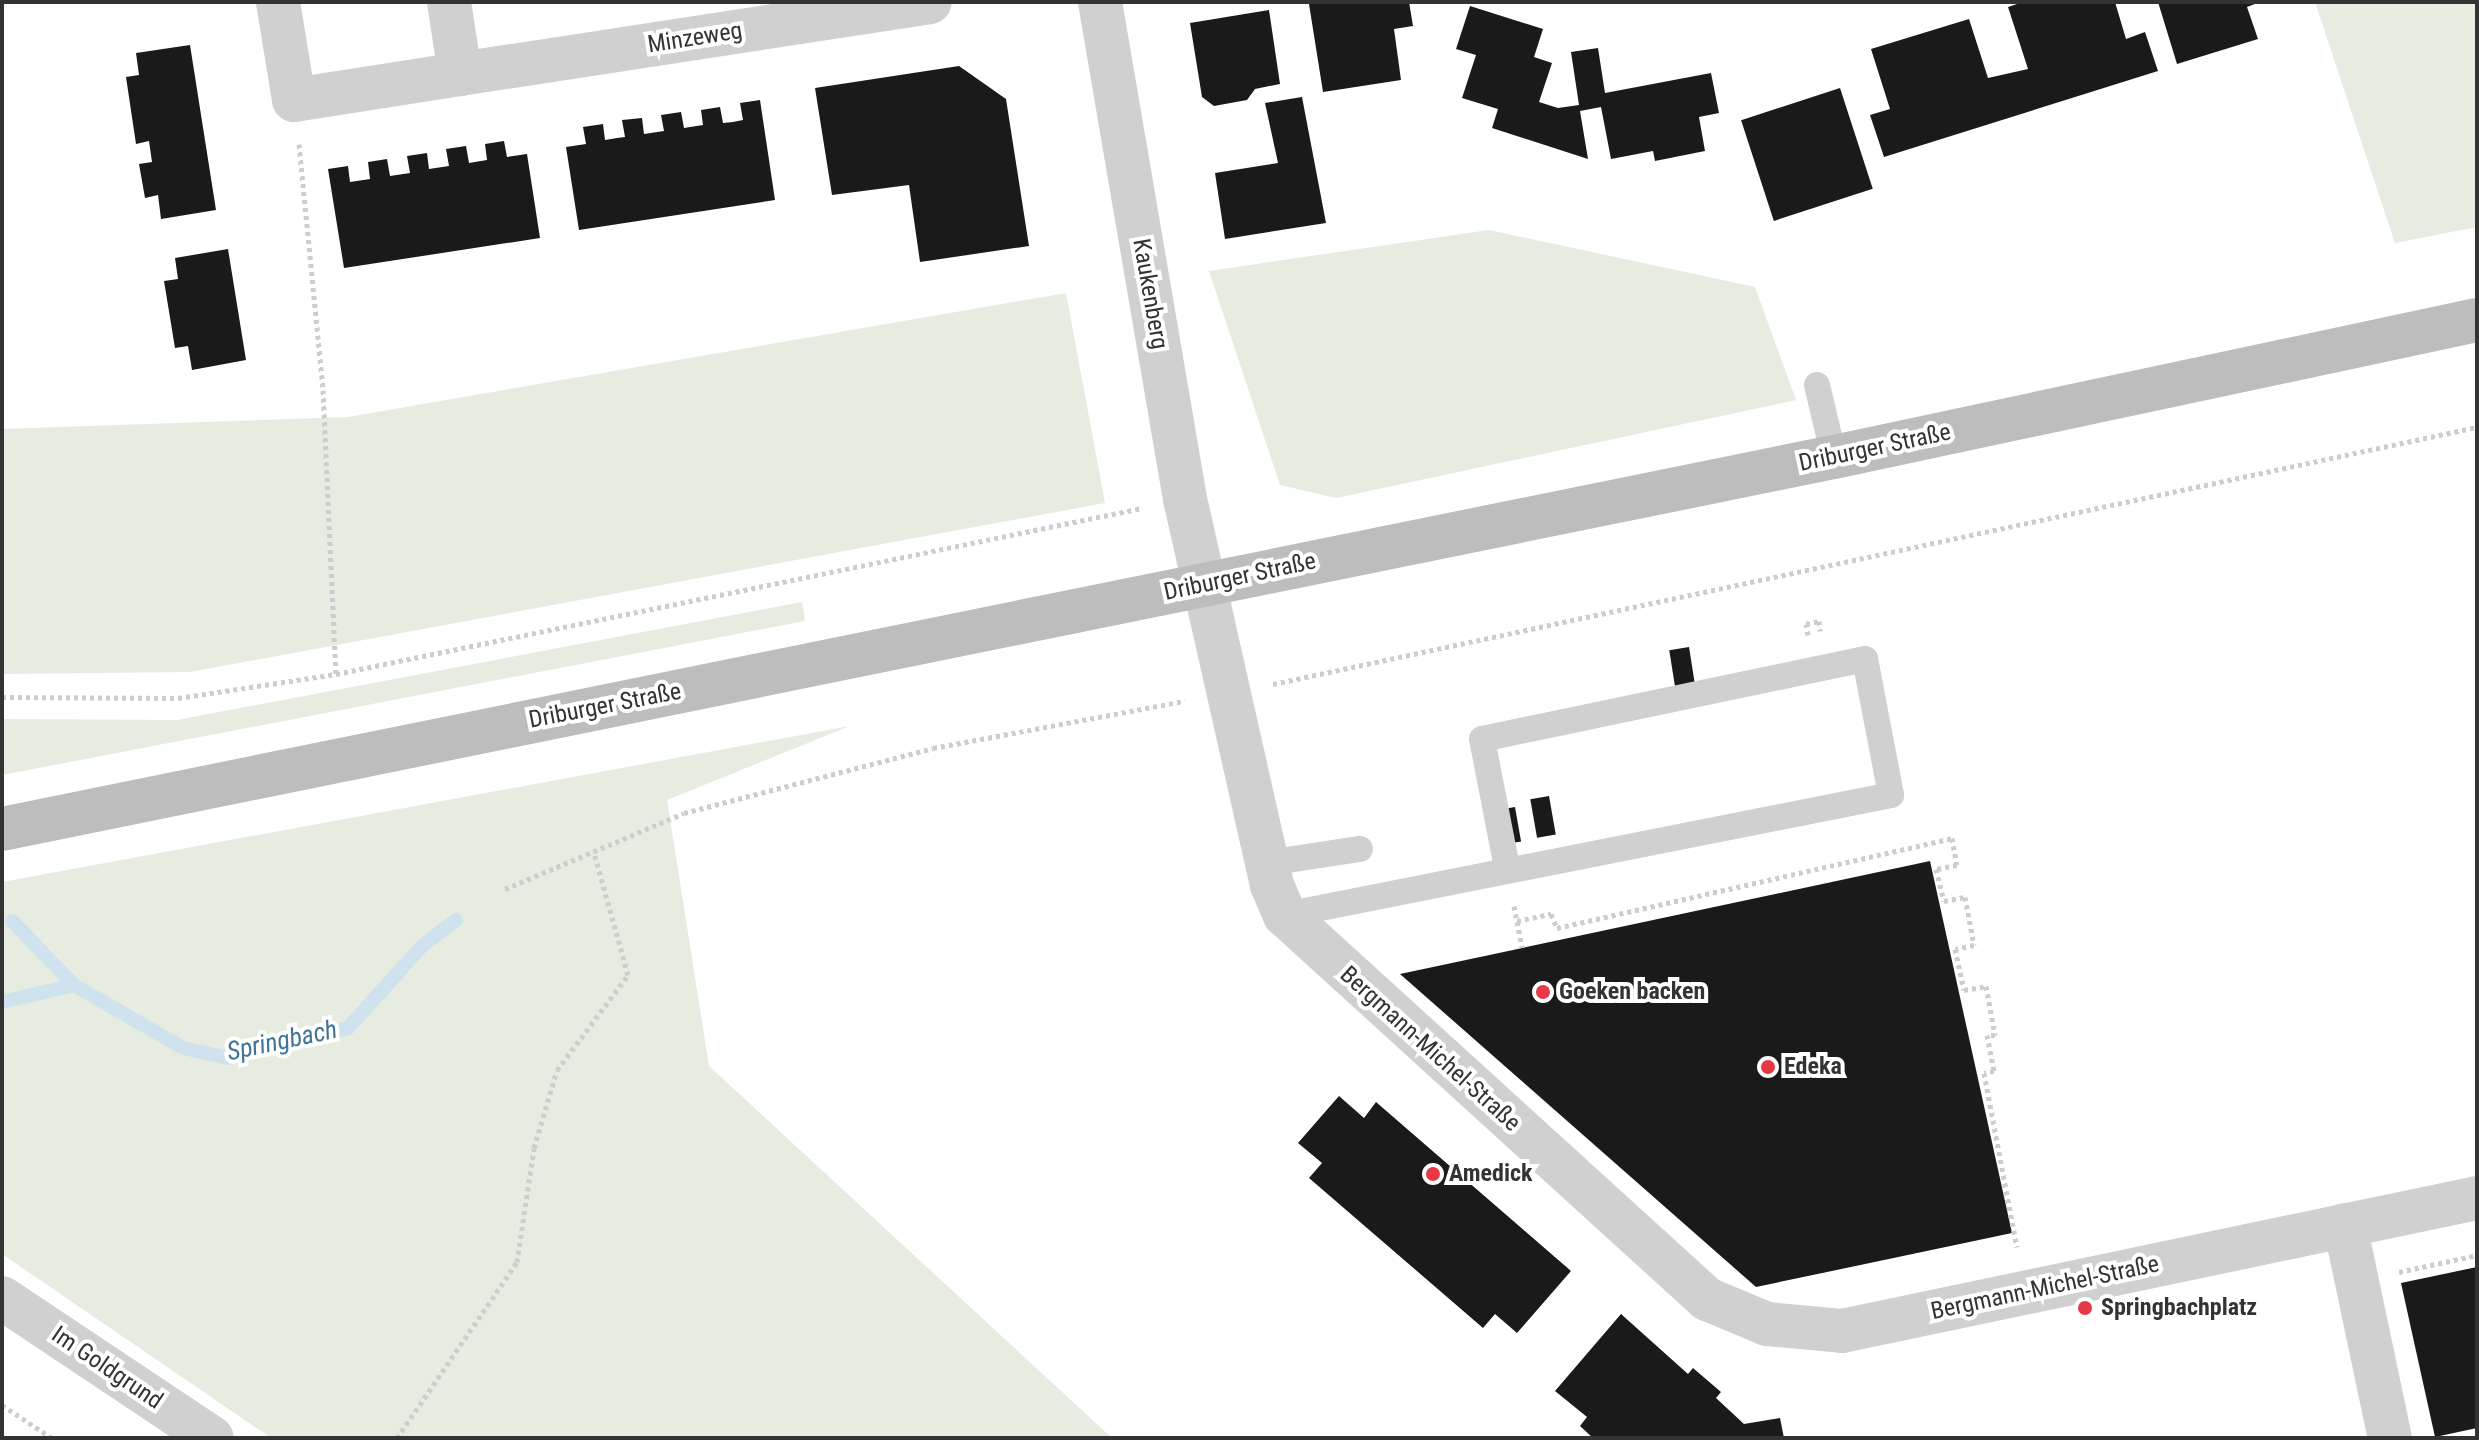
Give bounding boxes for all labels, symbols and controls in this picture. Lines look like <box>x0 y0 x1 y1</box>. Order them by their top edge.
street label: Minzeweg <box>646 16 744 60</box>
street label: Kaukenberg <box>1126 237 1174 351</box>
street label: Driburger Straße <box>1796 418 1954 478</box>
street label: Driburger Straße <box>1161 547 1319 607</box>
street label: Driburger Straße <box>526 677 684 735</box>
street label: Bergmann-Michel-Straße <box>1334 960 1526 1138</box>
place label: Goeken backen <box>1559 978 1705 1006</box>
marker: Goeken backen <box>1534 983 1552 1001</box>
water label: Springbach <box>224 1014 340 1068</box>
place label: Edeka <box>1784 1053 1842 1081</box>
marker: Edeka <box>1759 1058 1777 1076</box>
place label: Amedick <box>1449 1160 1533 1188</box>
marker: Amedick <box>1424 1165 1442 1183</box>
street label: Bergmann-Michel-Straße <box>1928 1250 2162 1326</box>
place label: Springbachplatz <box>2101 1294 2257 1322</box>
marker: Springbachplatz <box>2076 1299 2094 1317</box>
street label: Im Goldgrund <box>46 1320 168 1416</box>

